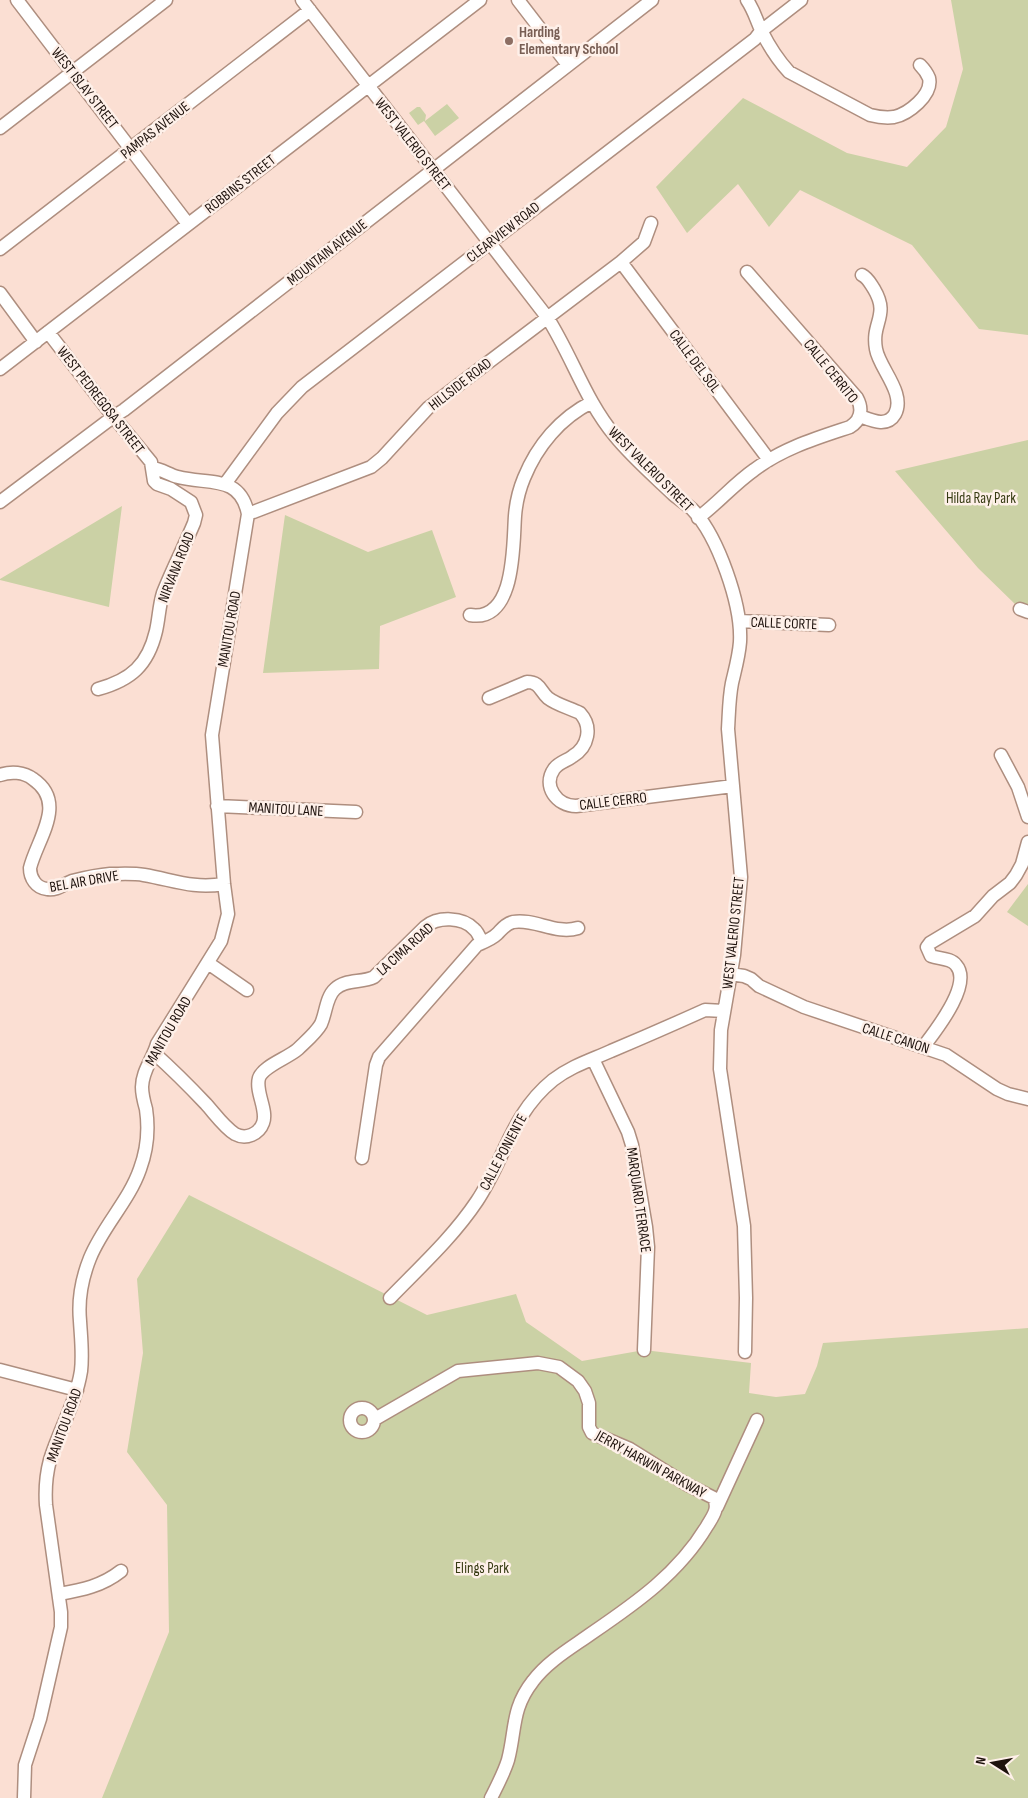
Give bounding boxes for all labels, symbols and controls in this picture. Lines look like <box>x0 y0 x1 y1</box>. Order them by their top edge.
place label: Harding Elementary School <box>519 23 618 59</box>
marker: Harding Elementary School <box>503 35 515 47</box>
street label: WEST ISLAY STREET <box>47 44 122 133</box>
street label: WEST VALERIO STREET <box>370 94 455 195</box>
street label: PAMPAS AVENUE <box>117 97 194 163</box>
street label: ROBBINS STREET <box>201 151 280 218</box>
street label: CLEARVIEW ROAD <box>463 198 544 267</box>
street label: MOUNTAIN AVENUE <box>283 215 371 290</box>
street label: CALLE DEL SOL <box>665 326 725 397</box>
street label: CALLE CERRITO <box>799 335 862 407</box>
street label: WEST PEDREGOSA STREET <box>53 343 149 458</box>
street label: HILLSIDE ROAD <box>425 354 496 415</box>
street label: WEST VALERIO STREET <box>604 423 697 516</box>
park label: Hilda Ray Park <box>946 489 1016 508</box>
street label: NIRVANA ROAD <box>154 529 199 605</box>
street label: MANITOU ROAD <box>213 590 246 669</box>
street label: CALLE CORTE <box>750 613 818 634</box>
street label: CALLE CERRO <box>578 788 648 815</box>
street label: MANITOU LANE <box>248 798 324 821</box>
street label: BEL AIR DRIVE <box>48 866 120 897</box>
street label: WEST VALERIO STREET <box>718 876 749 990</box>
street label: LA CIMA ROAD <box>373 919 438 980</box>
street label: MANITOU ROAD <box>141 993 196 1069</box>
street label: CALLE CANON <box>860 1019 932 1058</box>
street label: CALLE PONIENTE <box>475 1111 532 1194</box>
street label: MARQUARD TERRACE <box>622 1146 655 1254</box>
street label: MANITOU ROAD <box>42 1386 87 1465</box>
street label: JERRY HARWIN PARKWAY <box>591 1426 710 1503</box>
park label: Elings Park <box>455 1559 509 1578</box>
north arrow <box>968 1738 1018 1788</box>
text: N <box>972 1755 990 1766</box>

